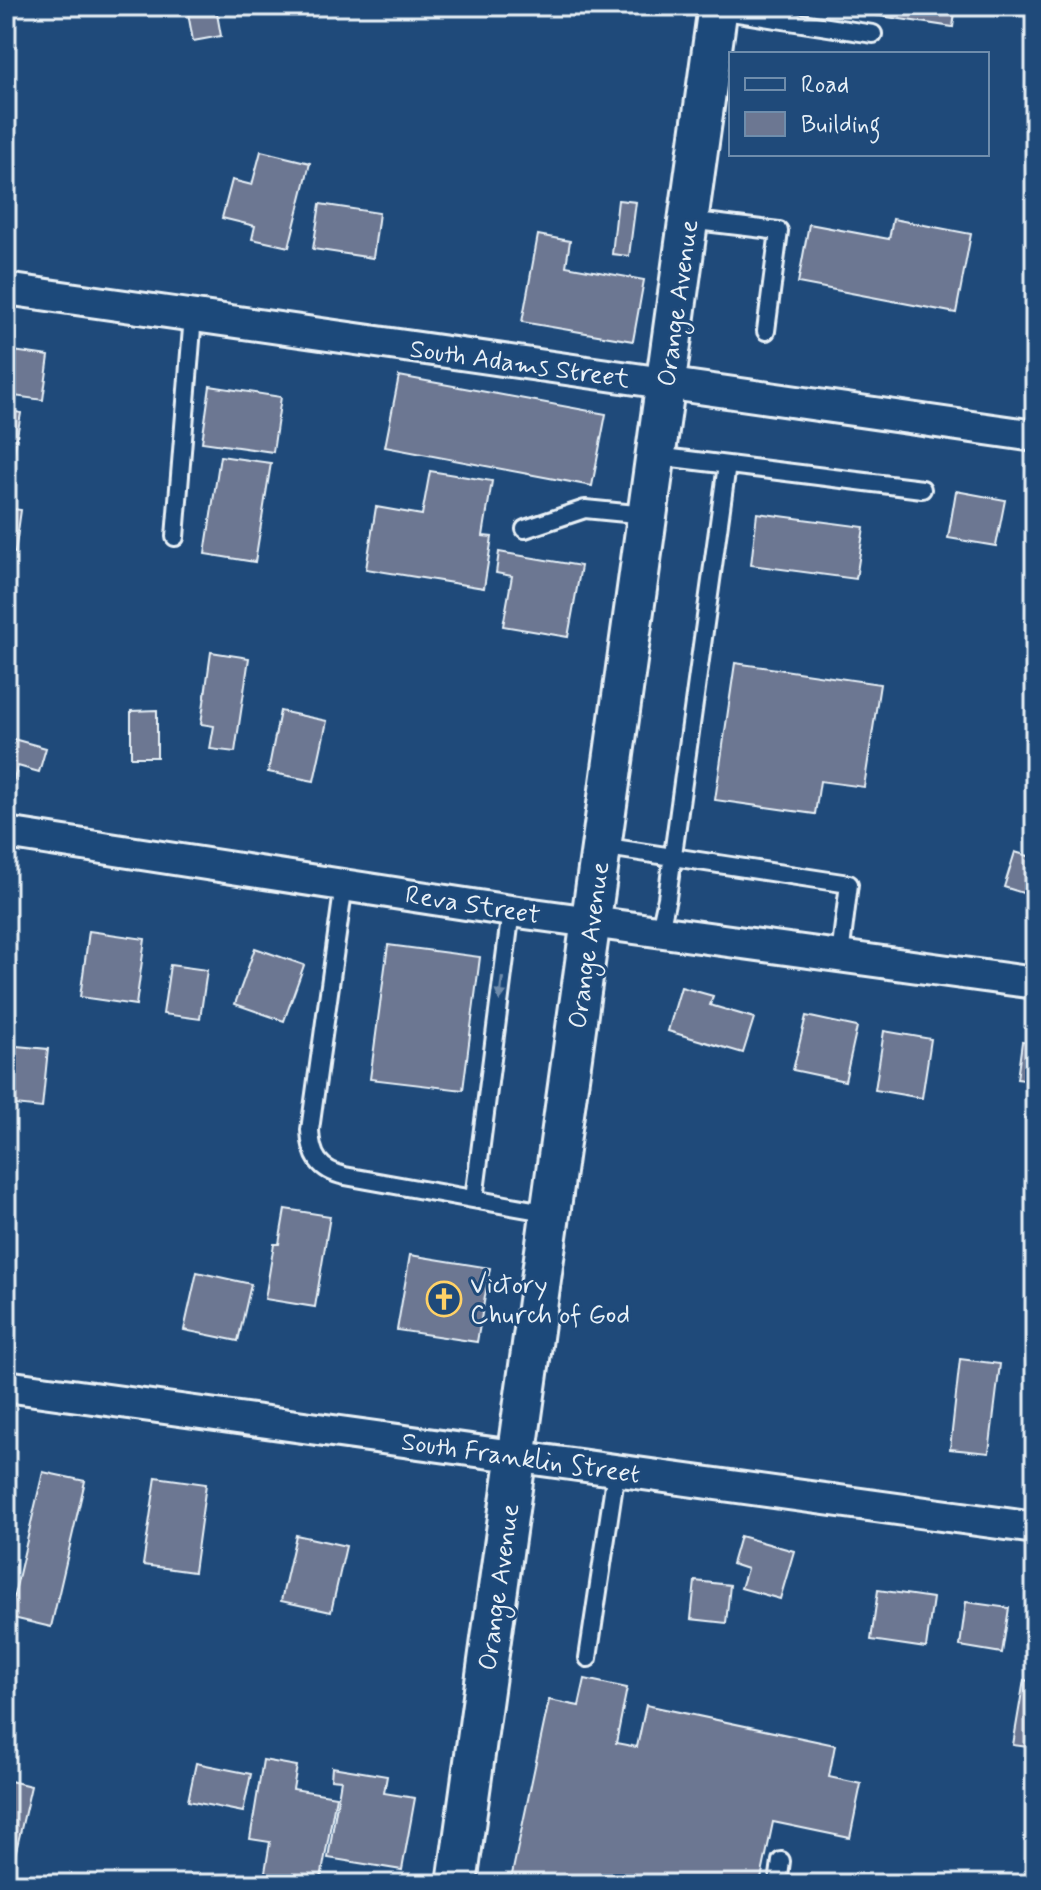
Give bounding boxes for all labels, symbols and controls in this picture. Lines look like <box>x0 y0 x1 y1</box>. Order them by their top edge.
legend <box>729 52 989 156</box>
text: Road <box>801 70 849 101</box>
text: Building <box>801 110 881 144</box>
street label: Orange Avenue <box>650 217 710 389</box>
street label: South Adams Street <box>408 333 632 397</box>
street label: Orange Avenue <box>561 859 621 1031</box>
street label: Reva Street <box>403 879 543 933</box>
one-way arrow <box>494 976 507 1001</box>
place label: Victory Church of God <box>470 1269 630 1333</box>
church icon: Victory Church of God <box>425 1280 463 1318</box>
street label: South Franklin Street <box>399 1425 642 1493</box>
street label: Orange Avenue <box>471 1501 531 1673</box>

